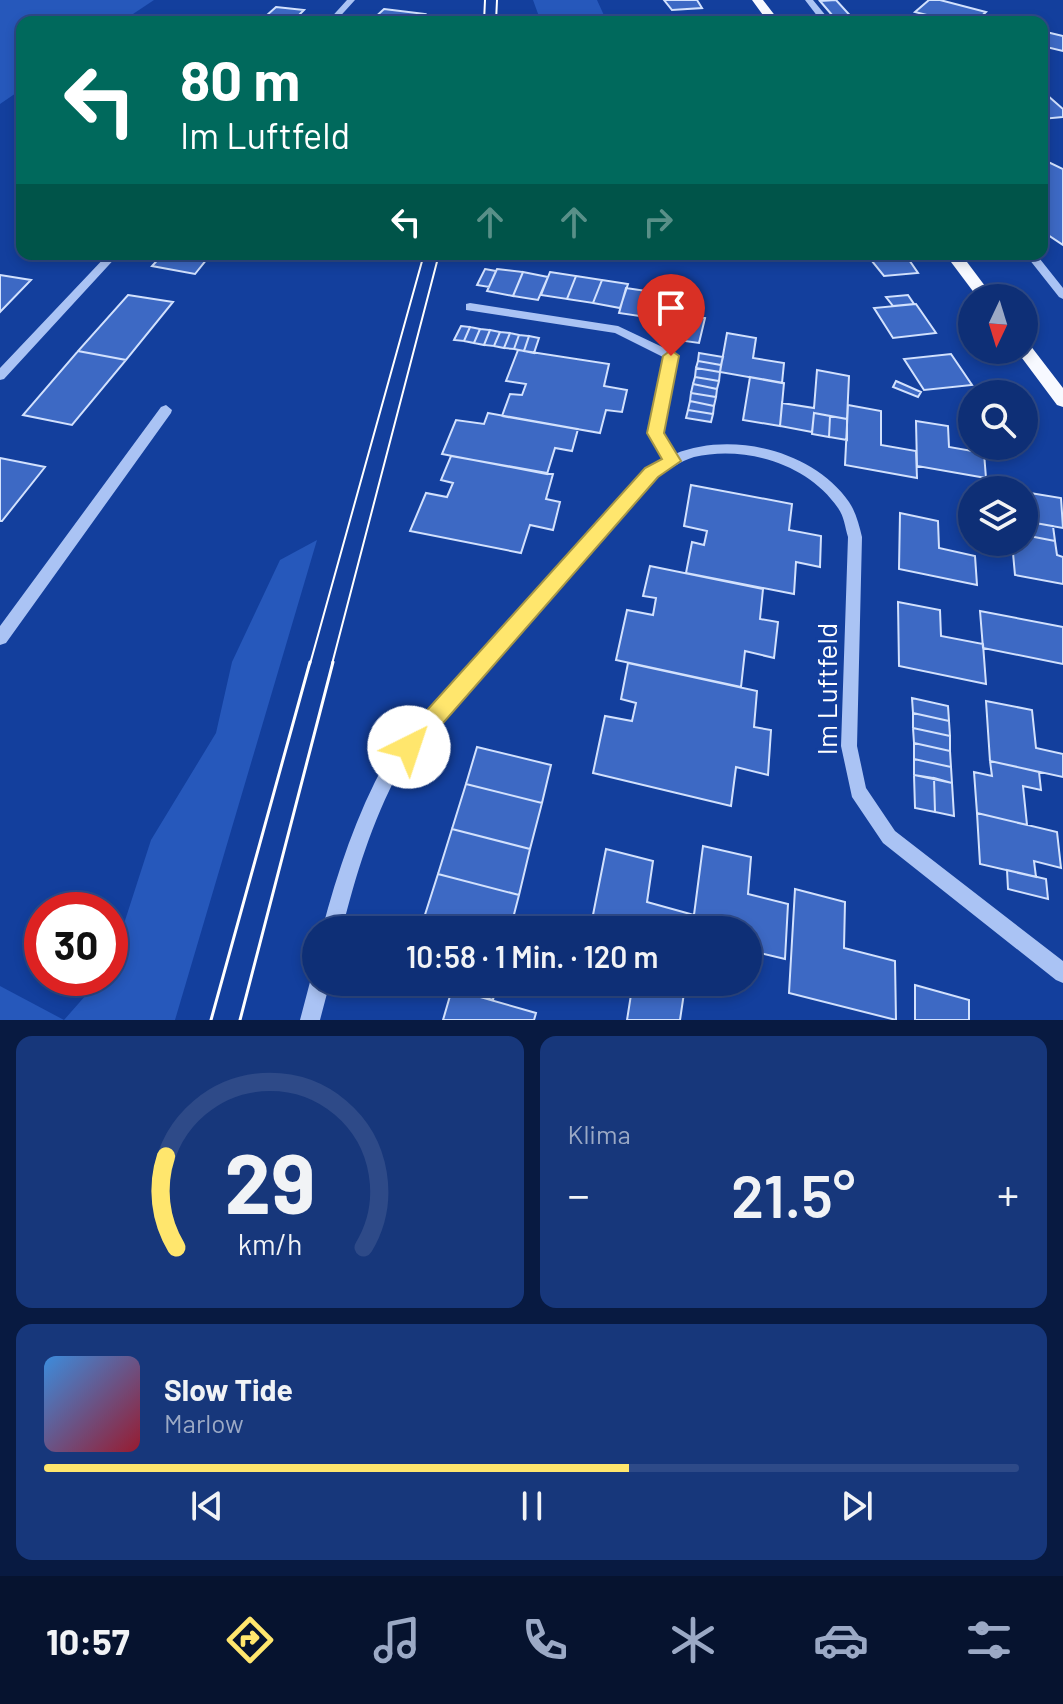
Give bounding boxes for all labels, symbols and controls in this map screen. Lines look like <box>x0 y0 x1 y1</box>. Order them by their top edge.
text: 80 m <box>180 45 300 112</box>
icon: left <box>48 48 152 152</box>
text: Im Luftfeld <box>180 113 350 156</box>
icon: left <box>384 200 428 244</box>
icon: ahead <box>468 200 512 244</box>
icon: ahead <box>552 200 596 244</box>
icon: right <box>636 200 680 244</box>
pin <box>637 274 705 356</box>
north arrow <box>958 284 1038 364</box>
map controls <box>958 284 1038 556</box>
icon: arrive <box>649 286 693 330</box>
button: search <box>958 380 1038 460</box>
button: layers <box>958 476 1038 556</box>
street label: Im Luftfeld <box>809 623 843 755</box>
position arrow <box>367 705 451 789</box>
speed limit sign: 30 <box>24 892 128 996</box>
text: 10:58 · 1 Min. · 120 m <box>406 938 658 974</box>
text: Klima <box>568 1118 631 1149</box>
text: 29 <box>224 1131 315 1231</box>
text: 21.5° <box>731 1158 856 1230</box>
text: − <box>568 1167 590 1220</box>
text: + <box>997 1167 1019 1220</box>
text: km/h <box>237 1226 302 1261</box>
text: Slow Tide <box>164 1371 293 1407</box>
text: Marlow <box>164 1407 244 1438</box>
icon: previous <box>185 1484 229 1528</box>
icon: pause <box>510 1484 554 1528</box>
icon: next <box>835 1484 879 1528</box>
icon: directions <box>222 1612 278 1668</box>
icon: music <box>369 1612 425 1668</box>
icon: phone <box>517 1612 573 1668</box>
icon: climate <box>665 1612 721 1668</box>
icon: car <box>813 1612 869 1668</box>
icon: filters <box>961 1612 1017 1668</box>
text: 10:57 <box>46 1619 130 1662</box>

